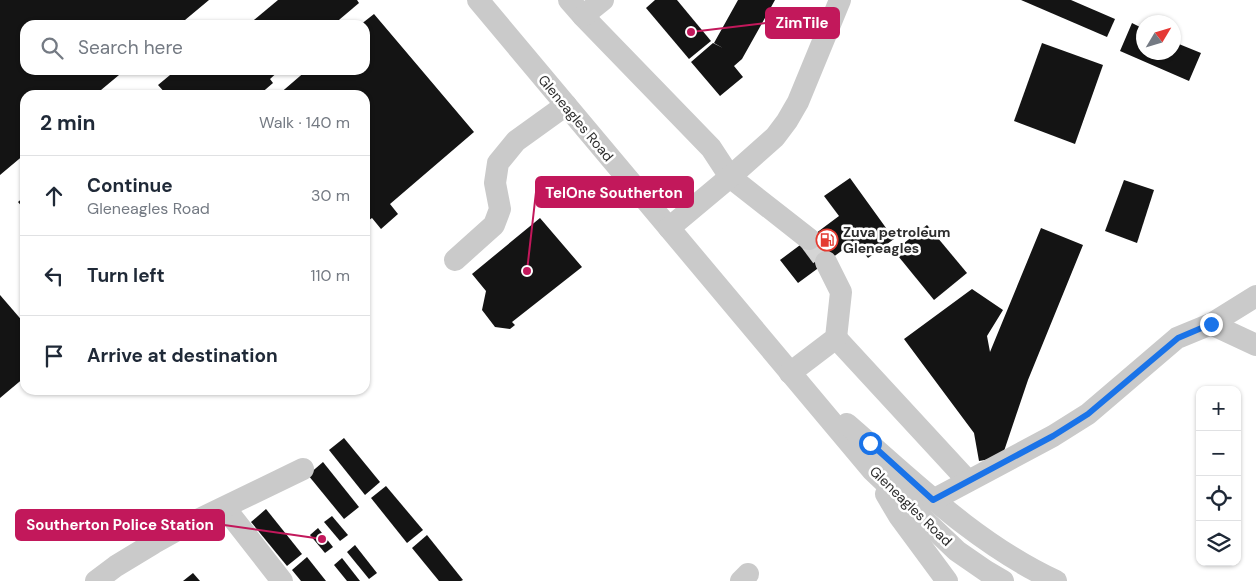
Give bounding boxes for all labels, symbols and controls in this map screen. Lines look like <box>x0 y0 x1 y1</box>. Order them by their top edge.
callout: ZimTile <box>766 8 839 38</box>
text: ZimTile <box>776 13 828 33</box>
north arrow <box>1136 15 1181 60</box>
search box <box>20 20 370 75</box>
icon: search <box>38 34 66 62</box>
text: Search here <box>78 35 183 60</box>
street label: Gleneagles Road <box>535 71 617 165</box>
text: 2 min <box>40 109 96 137</box>
text: Walk · 140 m <box>259 112 350 133</box>
text: Continue <box>87 173 173 198</box>
callout: TelOne Southerton <box>536 177 693 207</box>
icon: ahead <box>40 182 68 210</box>
text: TelOne Southerton <box>545 183 683 203</box>
text: 30 m <box>311 185 350 206</box>
text: Gleneagles Road <box>87 198 210 219</box>
place label: Zuva petroleum Gleneagles <box>843 223 950 257</box>
fuel station icon: Zuva petroleum Gleneagles <box>815 228 839 252</box>
icon: left <box>40 262 68 290</box>
text: Turn left <box>87 263 165 288</box>
text: 110 m <box>311 265 350 286</box>
route end <box>1200 313 1223 336</box>
icon: arrive <box>40 342 68 370</box>
text: Arrive at destination <box>87 343 278 368</box>
map controls <box>1196 386 1241 566</box>
button: + <box>1196 386 1241 431</box>
button: − <box>1196 431 1241 476</box>
route start <box>859 432 882 455</box>
street label: Gleneagles Road <box>866 462 956 550</box>
button: locate <box>1196 476 1241 521</box>
callout: Southerton Police Station <box>16 510 224 540</box>
text: Southerton Police Station <box>26 515 214 535</box>
button: layers <box>1196 521 1241 566</box>

